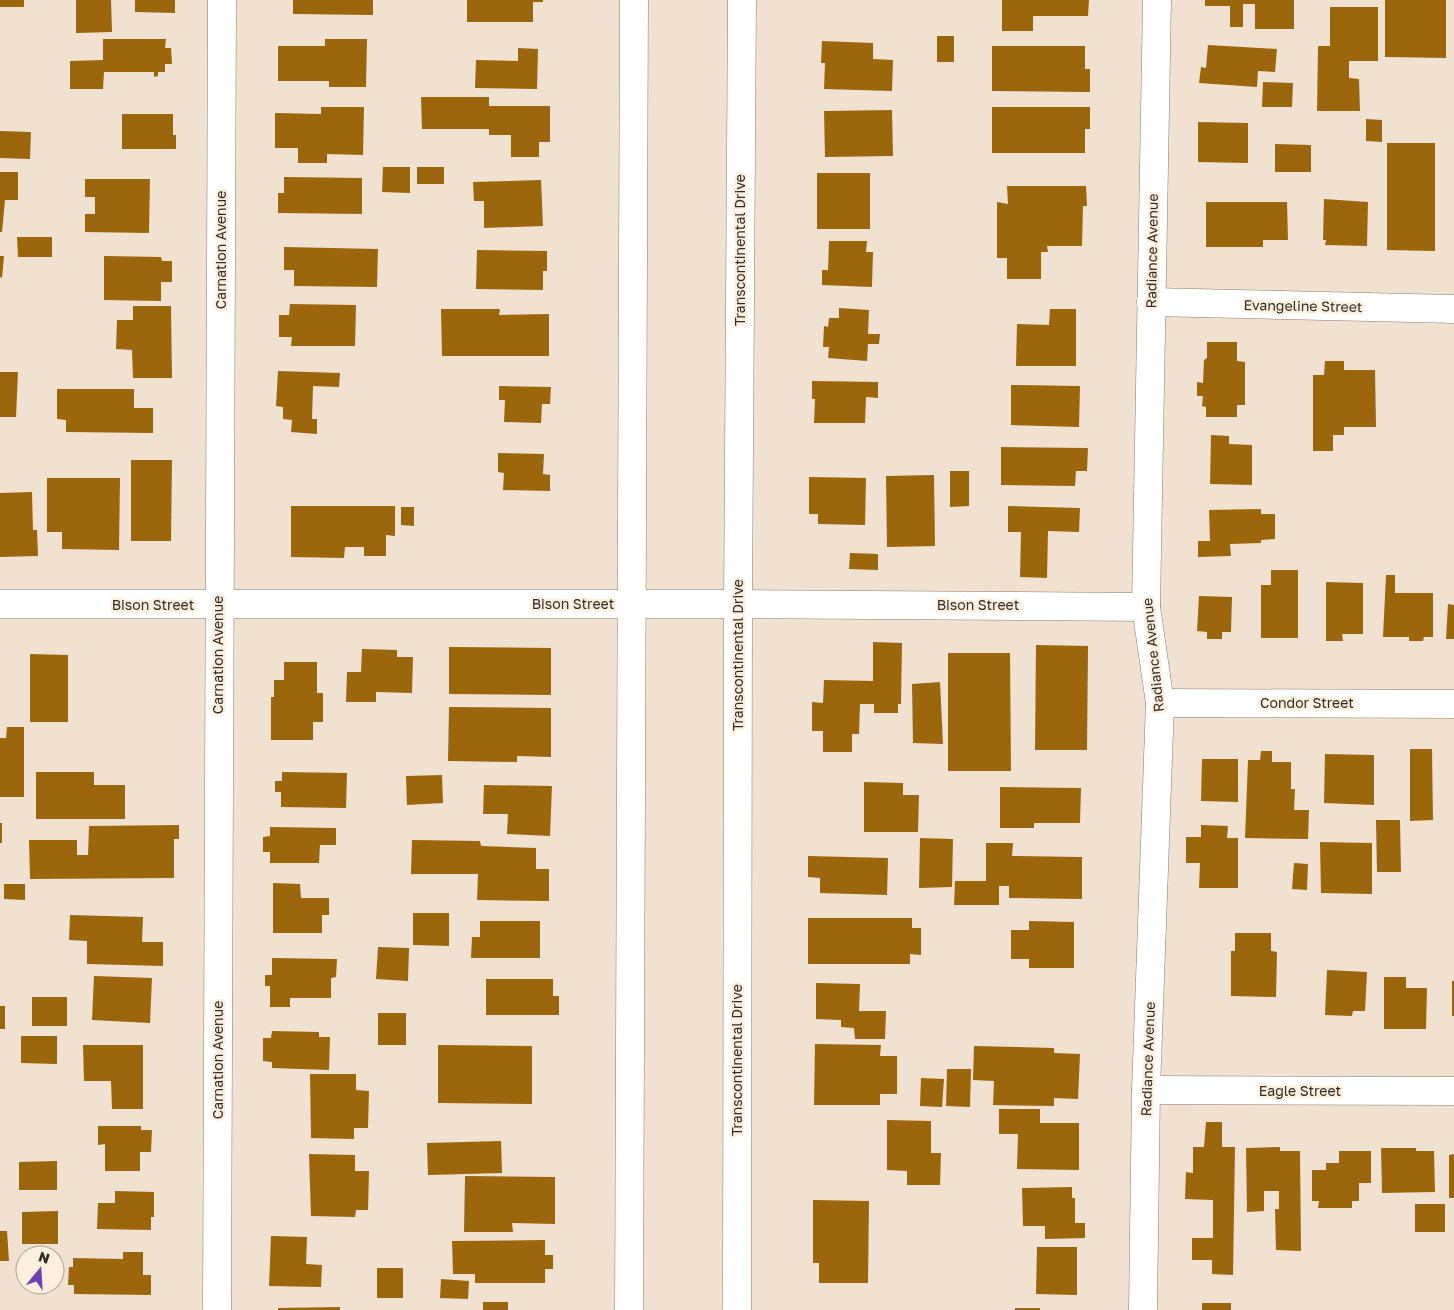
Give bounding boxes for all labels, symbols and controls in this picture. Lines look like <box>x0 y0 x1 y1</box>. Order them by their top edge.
street label: Transcontinental Drive <box>731 174 748 326</box>
street label: Carnation Avenue <box>212 191 229 309</box>
street label: Radiance Avenue <box>1142 193 1161 309</box>
street label: Evangeline Street <box>1243 296 1363 315</box>
street label: Transcontinental Drive <box>729 579 746 731</box>
street label: Bison Street <box>532 595 614 612</box>
street label: Bison Street <box>112 596 194 613</box>
street label: Carnation Avenue <box>209 596 226 714</box>
street label: Bison Street <box>937 596 1019 613</box>
street label: Radiance Avenue <box>1138 597 1167 713</box>
street label: Condor Street <box>1260 694 1354 711</box>
street label: Transcontinental Drive <box>728 984 745 1136</box>
street label: Carnation Avenue <box>209 1001 226 1119</box>
street label: Radiance Avenue <box>1137 1001 1158 1117</box>
street label: Eagle Street <box>1259 1082 1341 1099</box>
north arrow <box>15 1245 65 1295</box>
text: N <box>36 1247 52 1267</box>

